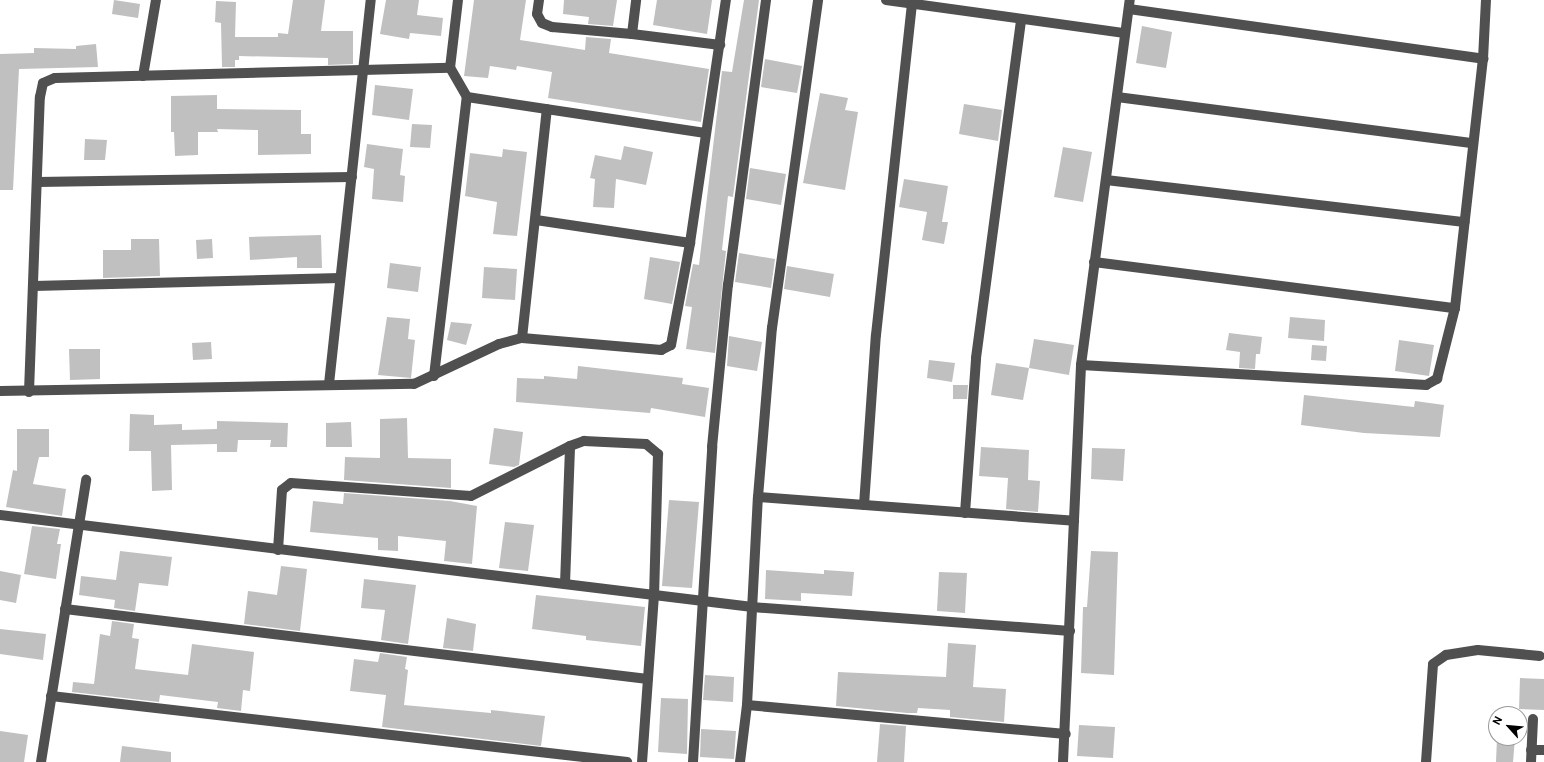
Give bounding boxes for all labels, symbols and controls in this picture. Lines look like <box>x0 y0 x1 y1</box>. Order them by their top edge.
north arrow <box>1488 706 1528 746</box>
text: N <box>1490 714 1505 727</box>

